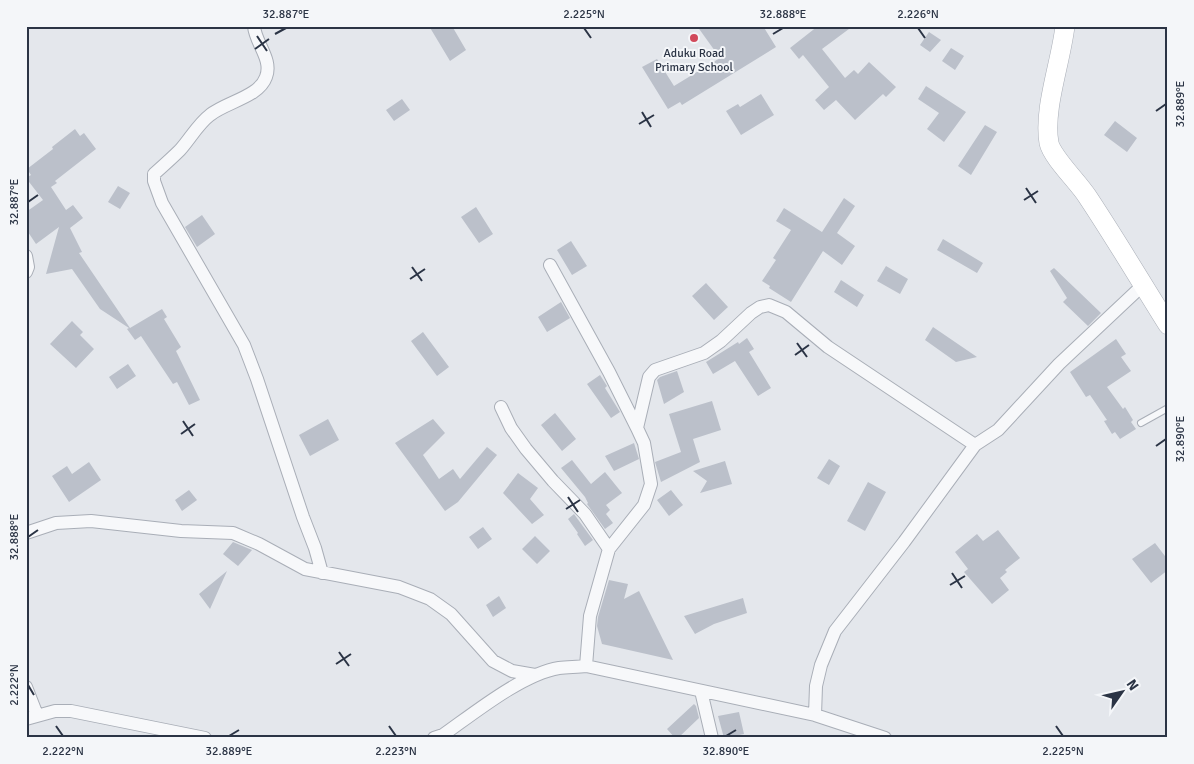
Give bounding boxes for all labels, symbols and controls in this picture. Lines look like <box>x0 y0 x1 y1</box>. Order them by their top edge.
text: 32.887°E <box>263 7 310 22</box>
text: 2.225°N <box>563 7 605 22</box>
text: 32.888°E <box>760 7 807 22</box>
text: 2.226°N <box>897 7 939 22</box>
marker: Aduku Road Primary School <box>688 32 700 44</box>
place label: Aduku Road Primary School <box>655 46 733 75</box>
text: 32.889°E <box>1173 80 1188 127</box>
text: 32.887°E <box>7 178 22 225</box>
text: 32.890°E <box>1173 415 1188 462</box>
text: 32.888°E <box>7 513 22 560</box>
text: 2.222°N <box>7 664 22 706</box>
north arrow <box>1096 666 1146 716</box>
text: N <box>1123 676 1142 694</box>
text: 2.222°N <box>42 744 84 759</box>
text: 32.889°E <box>206 744 253 759</box>
text: 2.223°N <box>375 744 417 759</box>
text: 32.890°E <box>703 744 750 759</box>
text: 2.225°N <box>1042 744 1084 759</box>

